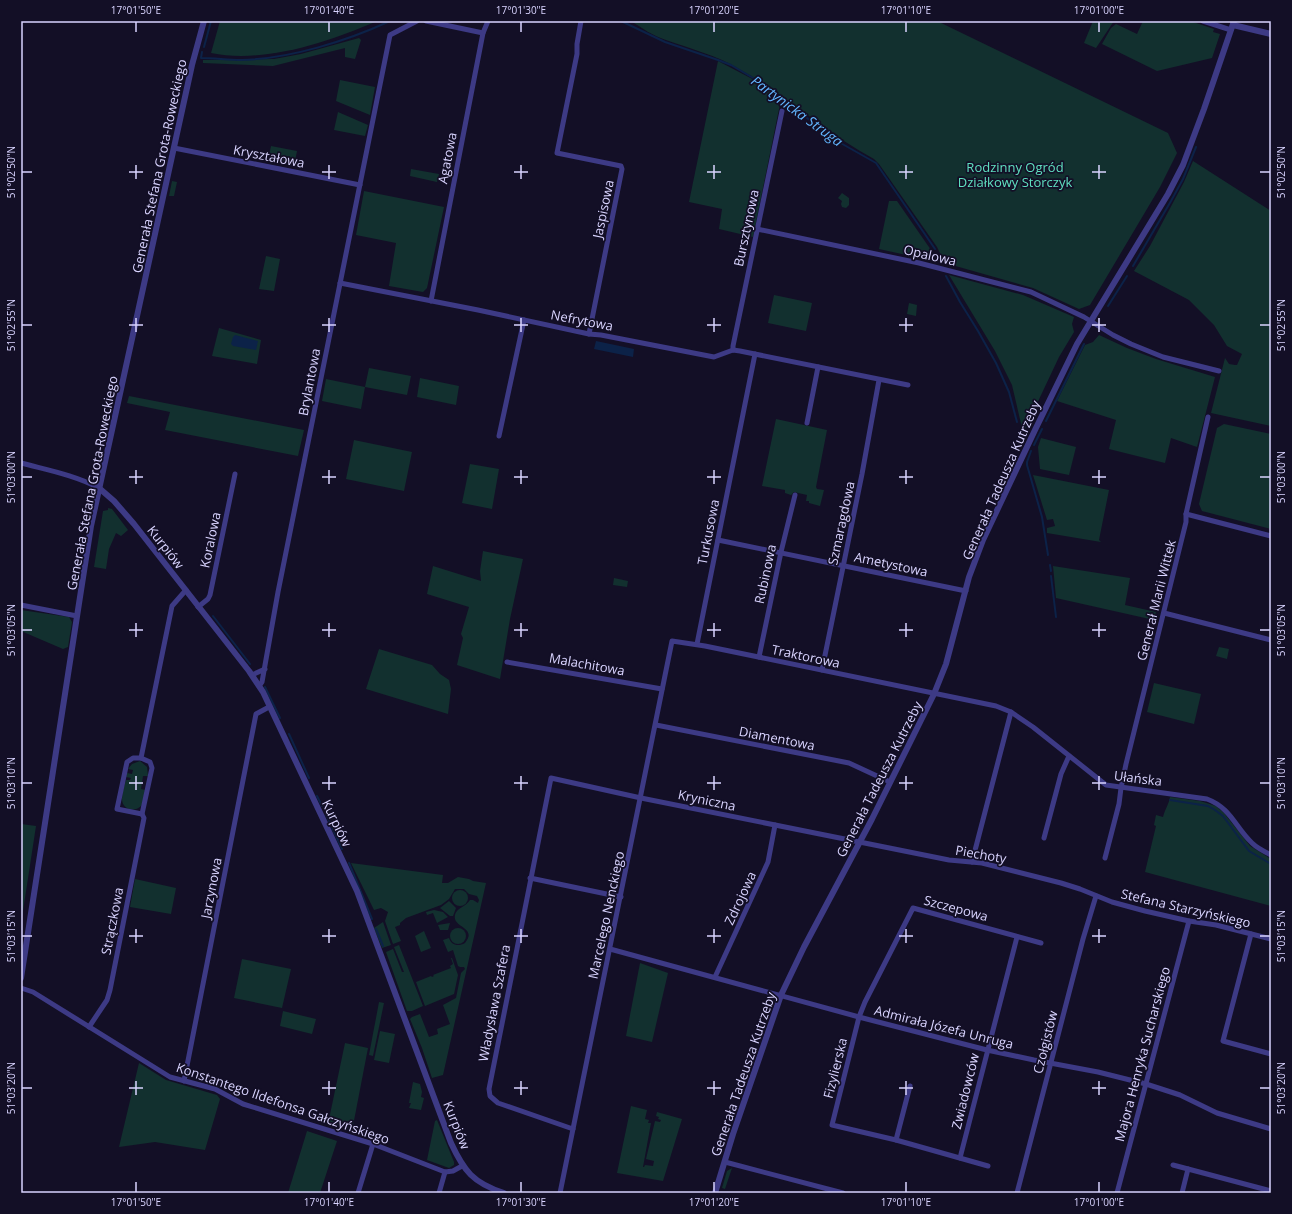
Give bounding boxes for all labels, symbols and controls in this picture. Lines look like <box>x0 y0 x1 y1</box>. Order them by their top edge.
text: 17°01'50"E <box>111 3 161 17</box>
text: 17°01'40"E <box>304 3 354 17</box>
text: 17°01'30"E <box>496 3 546 17</box>
text: 17°01'20"E <box>689 3 739 17</box>
text: 17°01'10"E <box>881 3 931 17</box>
text: 17°01'00"E <box>1074 3 1124 17</box>
street label: Generała Stefana Grota-Roweckiego <box>128 57 191 275</box>
water label: Partynicka Struga <box>748 71 847 150</box>
street label: Agatowa <box>433 131 461 185</box>
street label: Kryształowa <box>232 140 306 172</box>
text: 51°02'50"N <box>4 146 18 198</box>
text: 51°02'50"N <box>1274 146 1288 198</box>
park label: Rodzinny Ogród Działkowy Storczyk <box>958 158 1072 191</box>
street label: Jaspisowa <box>588 178 618 242</box>
street label: Bursztynowa <box>729 188 763 268</box>
street label: Opalowa <box>902 240 958 270</box>
text: 51°02'55"N <box>4 299 18 351</box>
text: 51°02'55"N <box>1274 299 1288 351</box>
street label: Nefrytowa <box>549 305 615 335</box>
street label: Brylantowa <box>294 347 324 417</box>
street label: Generała Stefana Grota-Roweckiego <box>62 374 122 592</box>
street label: Generała Tadeusza Kutrzeby <box>958 397 1045 563</box>
text: 51°03'00"N <box>4 451 18 503</box>
text: 51°03'00"N <box>1274 451 1288 503</box>
street label: Szmaragdowa <box>823 479 859 567</box>
street label: Turkusowa <box>693 498 723 566</box>
street label: Koralowa <box>195 510 225 570</box>
street label: Kurpiów <box>143 522 189 572</box>
street label: Generał Marii Wittek <box>1132 537 1180 662</box>
street label: Rubinowa <box>750 543 780 605</box>
street label: Ametystowa <box>853 547 929 581</box>
text: 51°03'05"N <box>4 604 18 656</box>
text: 51°03'05"N <box>1274 604 1288 656</box>
street label: Traktorowa <box>770 640 842 672</box>
street label: Malachitowa <box>548 648 626 680</box>
street label: Generała Tadeusza Kutrzeby <box>832 698 926 860</box>
street label: Diamentowa <box>737 722 817 754</box>
text: 51°03'10"N <box>4 757 18 809</box>
text: 51°03'10"N <box>1274 757 1288 809</box>
street label: Ułańska <box>1113 766 1163 790</box>
street label: Kryniczna <box>676 785 738 815</box>
street label: Kurpiów <box>318 796 356 850</box>
street label: Piechoty <box>954 841 1008 867</box>
street label: Marcelego Nenckiego <box>584 849 628 981</box>
street label: Jarzynowa <box>196 856 226 922</box>
street label: Zdrojowa <box>720 868 760 928</box>
street label: Stefana Starzyńskiego <box>1119 884 1253 932</box>
street label: Strączkowa <box>97 886 127 956</box>
street label: Szczepowa <box>922 891 990 925</box>
text: 51°03'15"N <box>4 910 18 962</box>
text: 51°03'15"N <box>1274 910 1288 962</box>
street label: Władysława Szafera <box>474 943 514 1063</box>
street label: Majora Henryka Sucharskiego <box>1110 964 1174 1143</box>
street label: Generała Tadeusza Kutrzeby <box>706 989 780 1159</box>
street label: Admirała Józefa Unruga <box>873 1001 1015 1053</box>
street label: Czołgistów <box>1028 1009 1062 1075</box>
street label: Fizylierska <box>819 1036 851 1100</box>
street label: Zwiadowców <box>947 1051 983 1131</box>
street label: Konstantego Ildefonsa Gałczyńskiego <box>174 1058 392 1148</box>
text: 51°03'20"N <box>4 1062 18 1114</box>
text: 51°03'20"N <box>1274 1062 1288 1114</box>
street label: Kurpiów <box>439 1098 475 1152</box>
text: 17°01'50"E <box>111 1195 161 1209</box>
text: 17°01'40"E <box>304 1195 354 1209</box>
text: 17°01'30"E <box>496 1195 546 1209</box>
text: 17°01'20"E <box>689 1195 739 1209</box>
text: 17°01'10"E <box>881 1195 931 1209</box>
text: 17°01'00"E <box>1074 1195 1124 1209</box>

